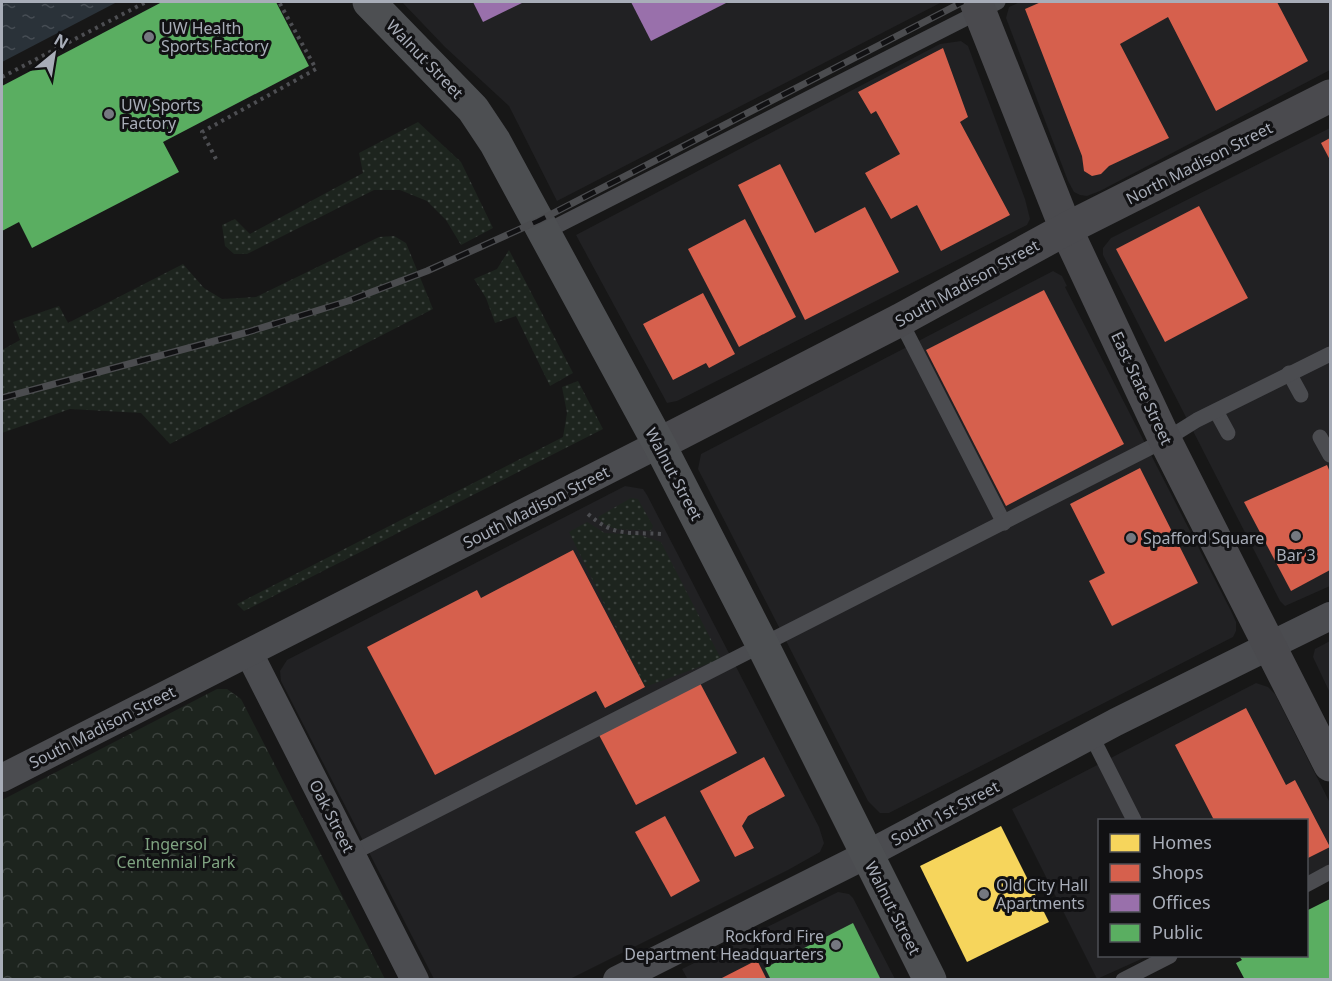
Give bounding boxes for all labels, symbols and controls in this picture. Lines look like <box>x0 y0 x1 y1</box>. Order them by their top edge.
street label: Walnut Street <box>382 15 469 104</box>
place label: UW Health Sports Factory <box>161 17 270 57</box>
north arrow <box>24 24 84 84</box>
text: N <box>50 28 73 54</box>
marker: UW Health Sports Factory <box>142 30 156 44</box>
place label: UW Sports Factory <box>121 94 200 134</box>
marker: UW Sports Factory <box>102 107 116 121</box>
street label: North Madison Street <box>1122 116 1276 210</box>
street label: South Madison Street <box>891 234 1043 332</box>
street label: East State Street <box>1106 328 1178 448</box>
street label: Walnut Street <box>640 424 708 524</box>
street label: South Madison Street <box>459 460 613 554</box>
place label: Spafford Square <box>1143 527 1264 549</box>
marker: Bar 3 <box>1289 529 1303 543</box>
marker: Spafford Square <box>1124 531 1138 545</box>
place label: Bar 3 <box>1276 544 1316 566</box>
street label: South Madison Street <box>25 680 179 774</box>
street label: South 1st Street <box>887 775 1003 851</box>
street label: Oak Street <box>304 776 360 856</box>
legend <box>1098 819 1308 957</box>
text: Homes <box>1152 830 1212 854</box>
park label: Ingersol Centennial Park <box>117 833 236 873</box>
street label: Walnut Street <box>860 858 926 959</box>
text: Shops <box>1152 860 1204 884</box>
place label: Old City Hall Apartments <box>996 874 1088 914</box>
marker: Old City Hall Apartments <box>977 887 991 901</box>
text: Offices <box>1152 890 1211 914</box>
text: Public <box>1152 920 1203 944</box>
place label: Rockford Fire Department Headquarters <box>624 925 824 965</box>
marker: Rockford Fire Department Headquarters <box>829 938 843 952</box>

